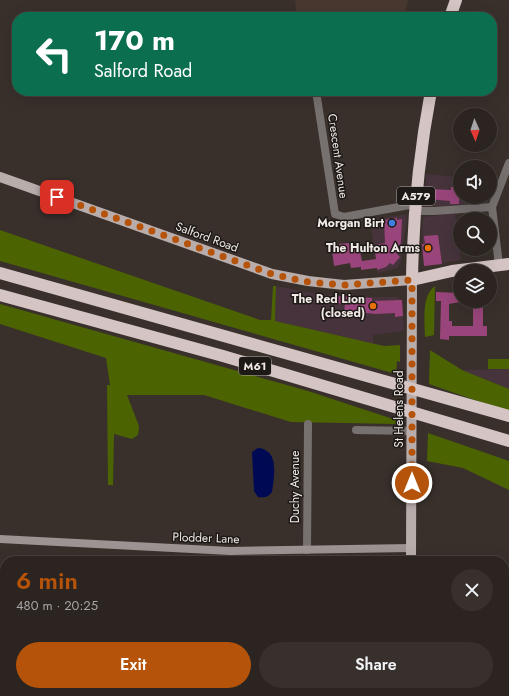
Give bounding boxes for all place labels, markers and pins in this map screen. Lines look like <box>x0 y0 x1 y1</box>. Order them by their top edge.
pin <box>40 180 74 214</box>
place label: Morgan Birt <box>317 214 384 232</box>
marker: Morgan Birt <box>387 218 397 228</box>
place label: The Hulton Arms <box>326 239 421 257</box>
marker: The Hulton Arms <box>423 243 433 253</box>
place label: The Red Lion (closed) <box>292 290 365 322</box>
marker: The Red Lion (closed) <box>368 301 378 311</box>

